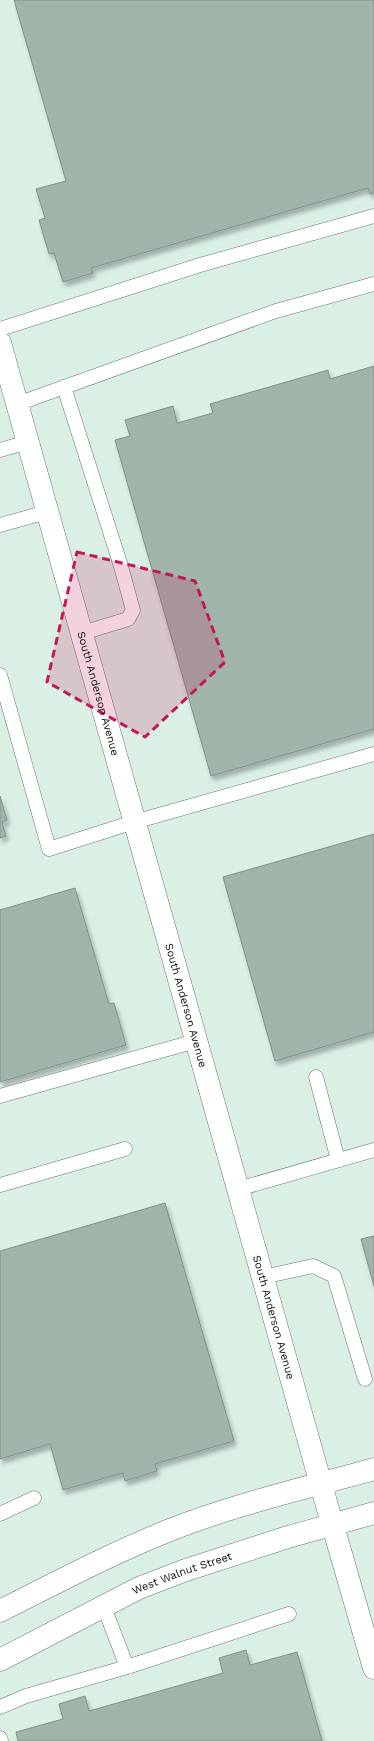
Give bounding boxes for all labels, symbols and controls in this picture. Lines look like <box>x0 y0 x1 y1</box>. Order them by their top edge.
street label: South Anderson Avenue <box>74 630 122 757</box>
street label: South Anderson Avenue <box>162 942 209 1069</box>
street label: South Anderson Avenue <box>250 1254 297 1381</box>
street label: West Walnut Street <box>130 1549 234 1598</box>

